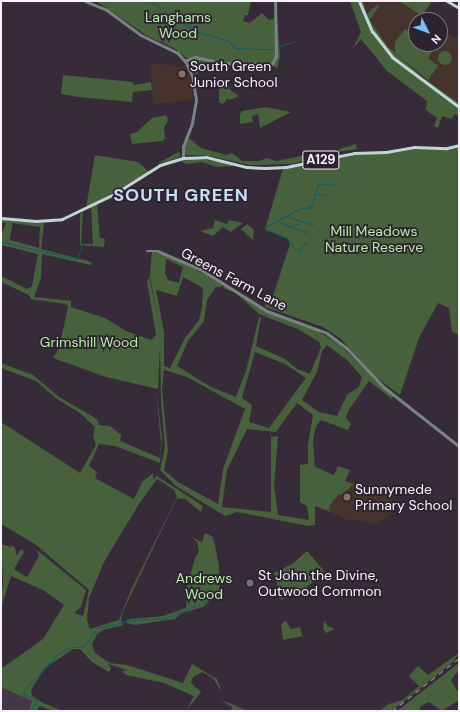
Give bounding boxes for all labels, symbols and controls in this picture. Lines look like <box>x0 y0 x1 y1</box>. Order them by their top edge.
park label: Langhams Wood <box>145 9 211 42</box>
north arrow <box>408 12 448 52</box>
text: N <box>428 32 444 47</box>
place label: South Green Junior School <box>190 58 278 90</box>
marker: South Green Junior School <box>177 69 187 79</box>
road number: A129 <box>302 149 340 171</box>
district label: SOUTH GREEN <box>113 184 249 206</box>
park label: Mill Meadows Nature Reserve <box>325 223 423 256</box>
street label: Greens Farm Lane <box>178 244 290 314</box>
park label: Grimshill Wood <box>40 334 138 350</box>
place label: Sunnymede Primary School <box>355 481 452 514</box>
marker: Sunnymede Primary School <box>342 492 352 502</box>
place label: St John the Divine, Outwood Common <box>258 567 381 600</box>
park label: Andrews Wood <box>176 570 232 602</box>
marker: St John the Divine, Outwood Common <box>245 578 255 588</box>

